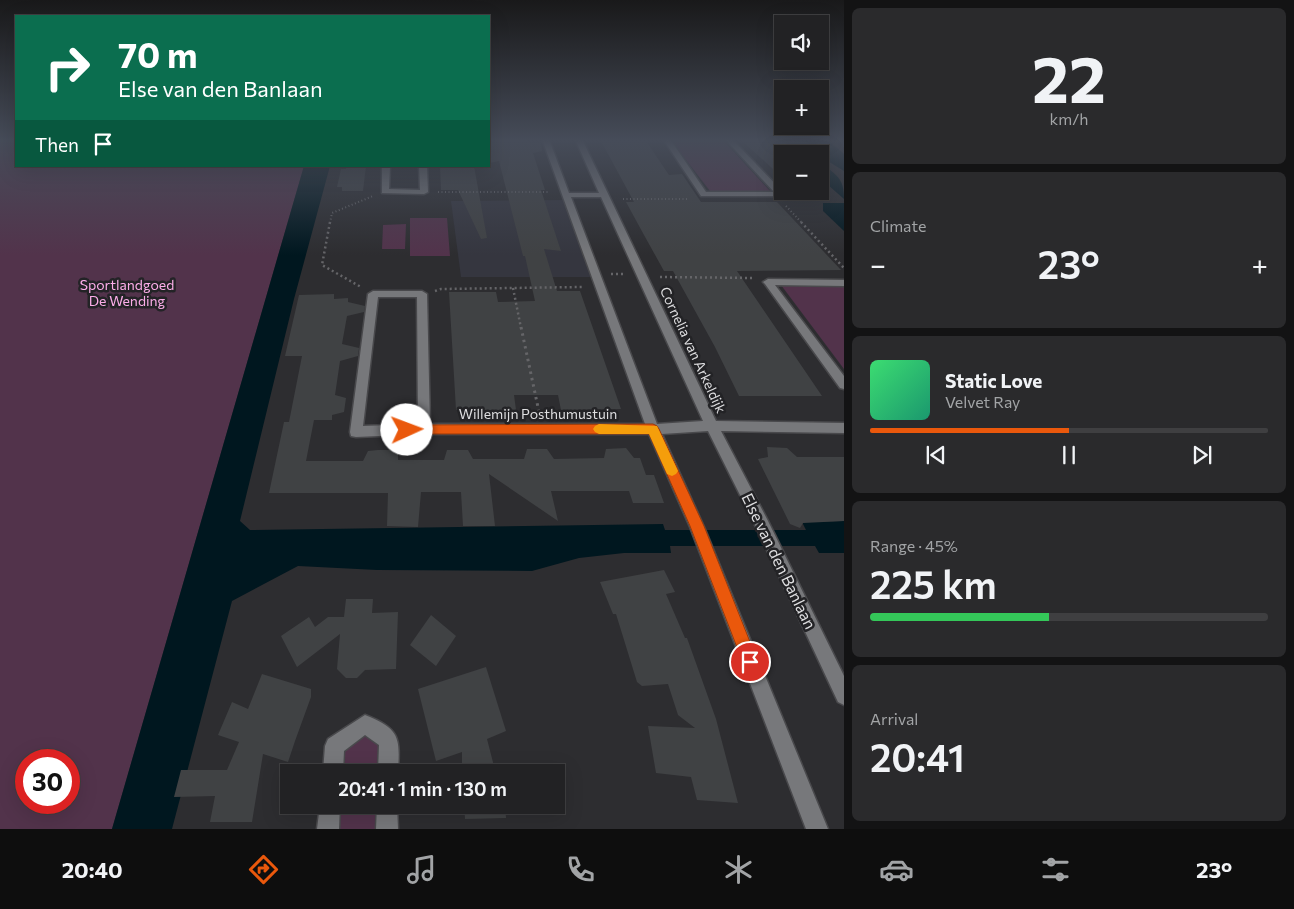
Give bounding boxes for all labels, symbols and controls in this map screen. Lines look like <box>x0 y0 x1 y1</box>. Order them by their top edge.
map controls <box>774 15 829 200</box>
button: sound <box>774 15 829 70</box>
text: 70 m <box>118 32 198 75</box>
icon: right <box>35 35 100 100</box>
text: 22 <box>1032 37 1106 116</box>
text: Else van den Banlaan <box>118 75 323 102</box>
button: + <box>774 80 829 135</box>
text: km/h <box>1050 109 1088 128</box>
icon: arrive <box>89 130 117 158</box>
text: Then <box>35 133 79 156</box>
button: − <box>774 145 829 200</box>
text: Climate <box>870 216 926 235</box>
text: 23° <box>1038 240 1100 287</box>
text: − <box>870 247 886 281</box>
text: + <box>1252 247 1268 281</box>
park label: Sportlandgoed De Wending <box>80 276 174 309</box>
street label: Cornelia van Arkeldijk <box>657 284 730 416</box>
text: Static Love <box>945 369 1042 392</box>
text: Velvet Ray <box>945 392 1020 411</box>
position arrow <box>380 403 432 455</box>
street label: Willemijn Posthumustuin <box>459 405 617 422</box>
icon: previous <box>922 441 950 469</box>
icon: pause <box>1055 441 1083 469</box>
icon: next <box>1188 441 1216 469</box>
street label: Else van den Banlaan <box>738 490 821 632</box>
text: Range · 45% <box>870 536 958 555</box>
text: 225 km <box>870 560 997 607</box>
pin <box>729 641 771 683</box>
icon: arrive <box>736 648 764 676</box>
text: Arrival <box>870 709 918 728</box>
text: 20:41 <box>870 733 965 780</box>
speed limit sign: 30 <box>15 749 80 814</box>
text: 20:41 · 1 min · 130 m <box>338 777 507 800</box>
icon: directions <box>246 852 281 887</box>
icon: music <box>404 852 439 887</box>
icon: phone <box>563 852 598 887</box>
icon: climate <box>721 852 756 887</box>
icon: car <box>879 852 914 887</box>
icon: filters <box>1038 852 1073 887</box>
text: 20:40 <box>62 856 123 883</box>
text: 23° <box>1196 856 1232 883</box>

